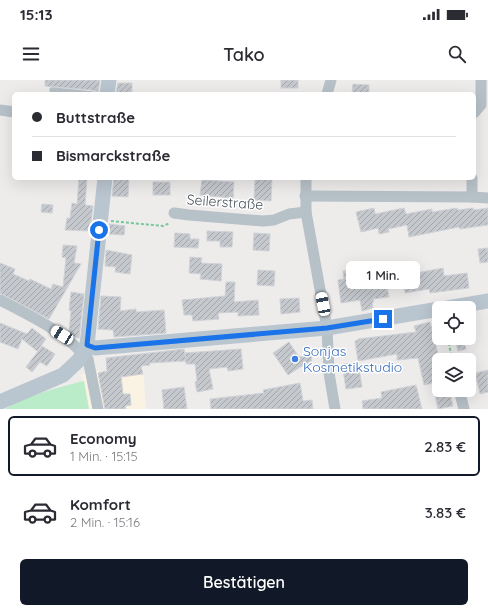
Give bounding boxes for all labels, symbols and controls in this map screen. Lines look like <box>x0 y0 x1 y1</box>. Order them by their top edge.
text: 15:13 <box>20 5 52 24</box>
icon: menu <box>20 43 42 65</box>
text: Tako <box>223 43 265 66</box>
icon: search <box>446 43 468 65</box>
text: Buttstraße <box>56 108 135 127</box>
text: Bismarckstraße <box>56 146 170 165</box>
street label: Seilerstraße <box>186 190 264 214</box>
route start <box>90 221 108 239</box>
callout: 1 Min. <box>346 261 420 289</box>
text: 1 Min. <box>367 267 399 283</box>
car <box>315 291 331 317</box>
map controls <box>432 301 476 397</box>
button: locate <box>432 301 476 345</box>
route end <box>374 310 392 328</box>
car <box>49 324 75 346</box>
place label: Sonjas Kosmetikstudio <box>303 342 402 376</box>
button: layers <box>432 353 476 397</box>
marker: Sonjas Kosmetikstudio <box>290 354 300 364</box>
icon: car <box>22 428 58 464</box>
text: Economy <box>70 429 137 448</box>
text: 2.83 € <box>424 437 466 456</box>
text: 1 Min. · 15:15 <box>70 448 138 464</box>
icon: car <box>22 494 58 530</box>
text: Komfort <box>70 495 131 514</box>
text: 3.83 € <box>425 503 466 522</box>
text: 2 Min. · 15:16 <box>70 514 140 530</box>
button: Bestätigen <box>20 559 468 605</box>

